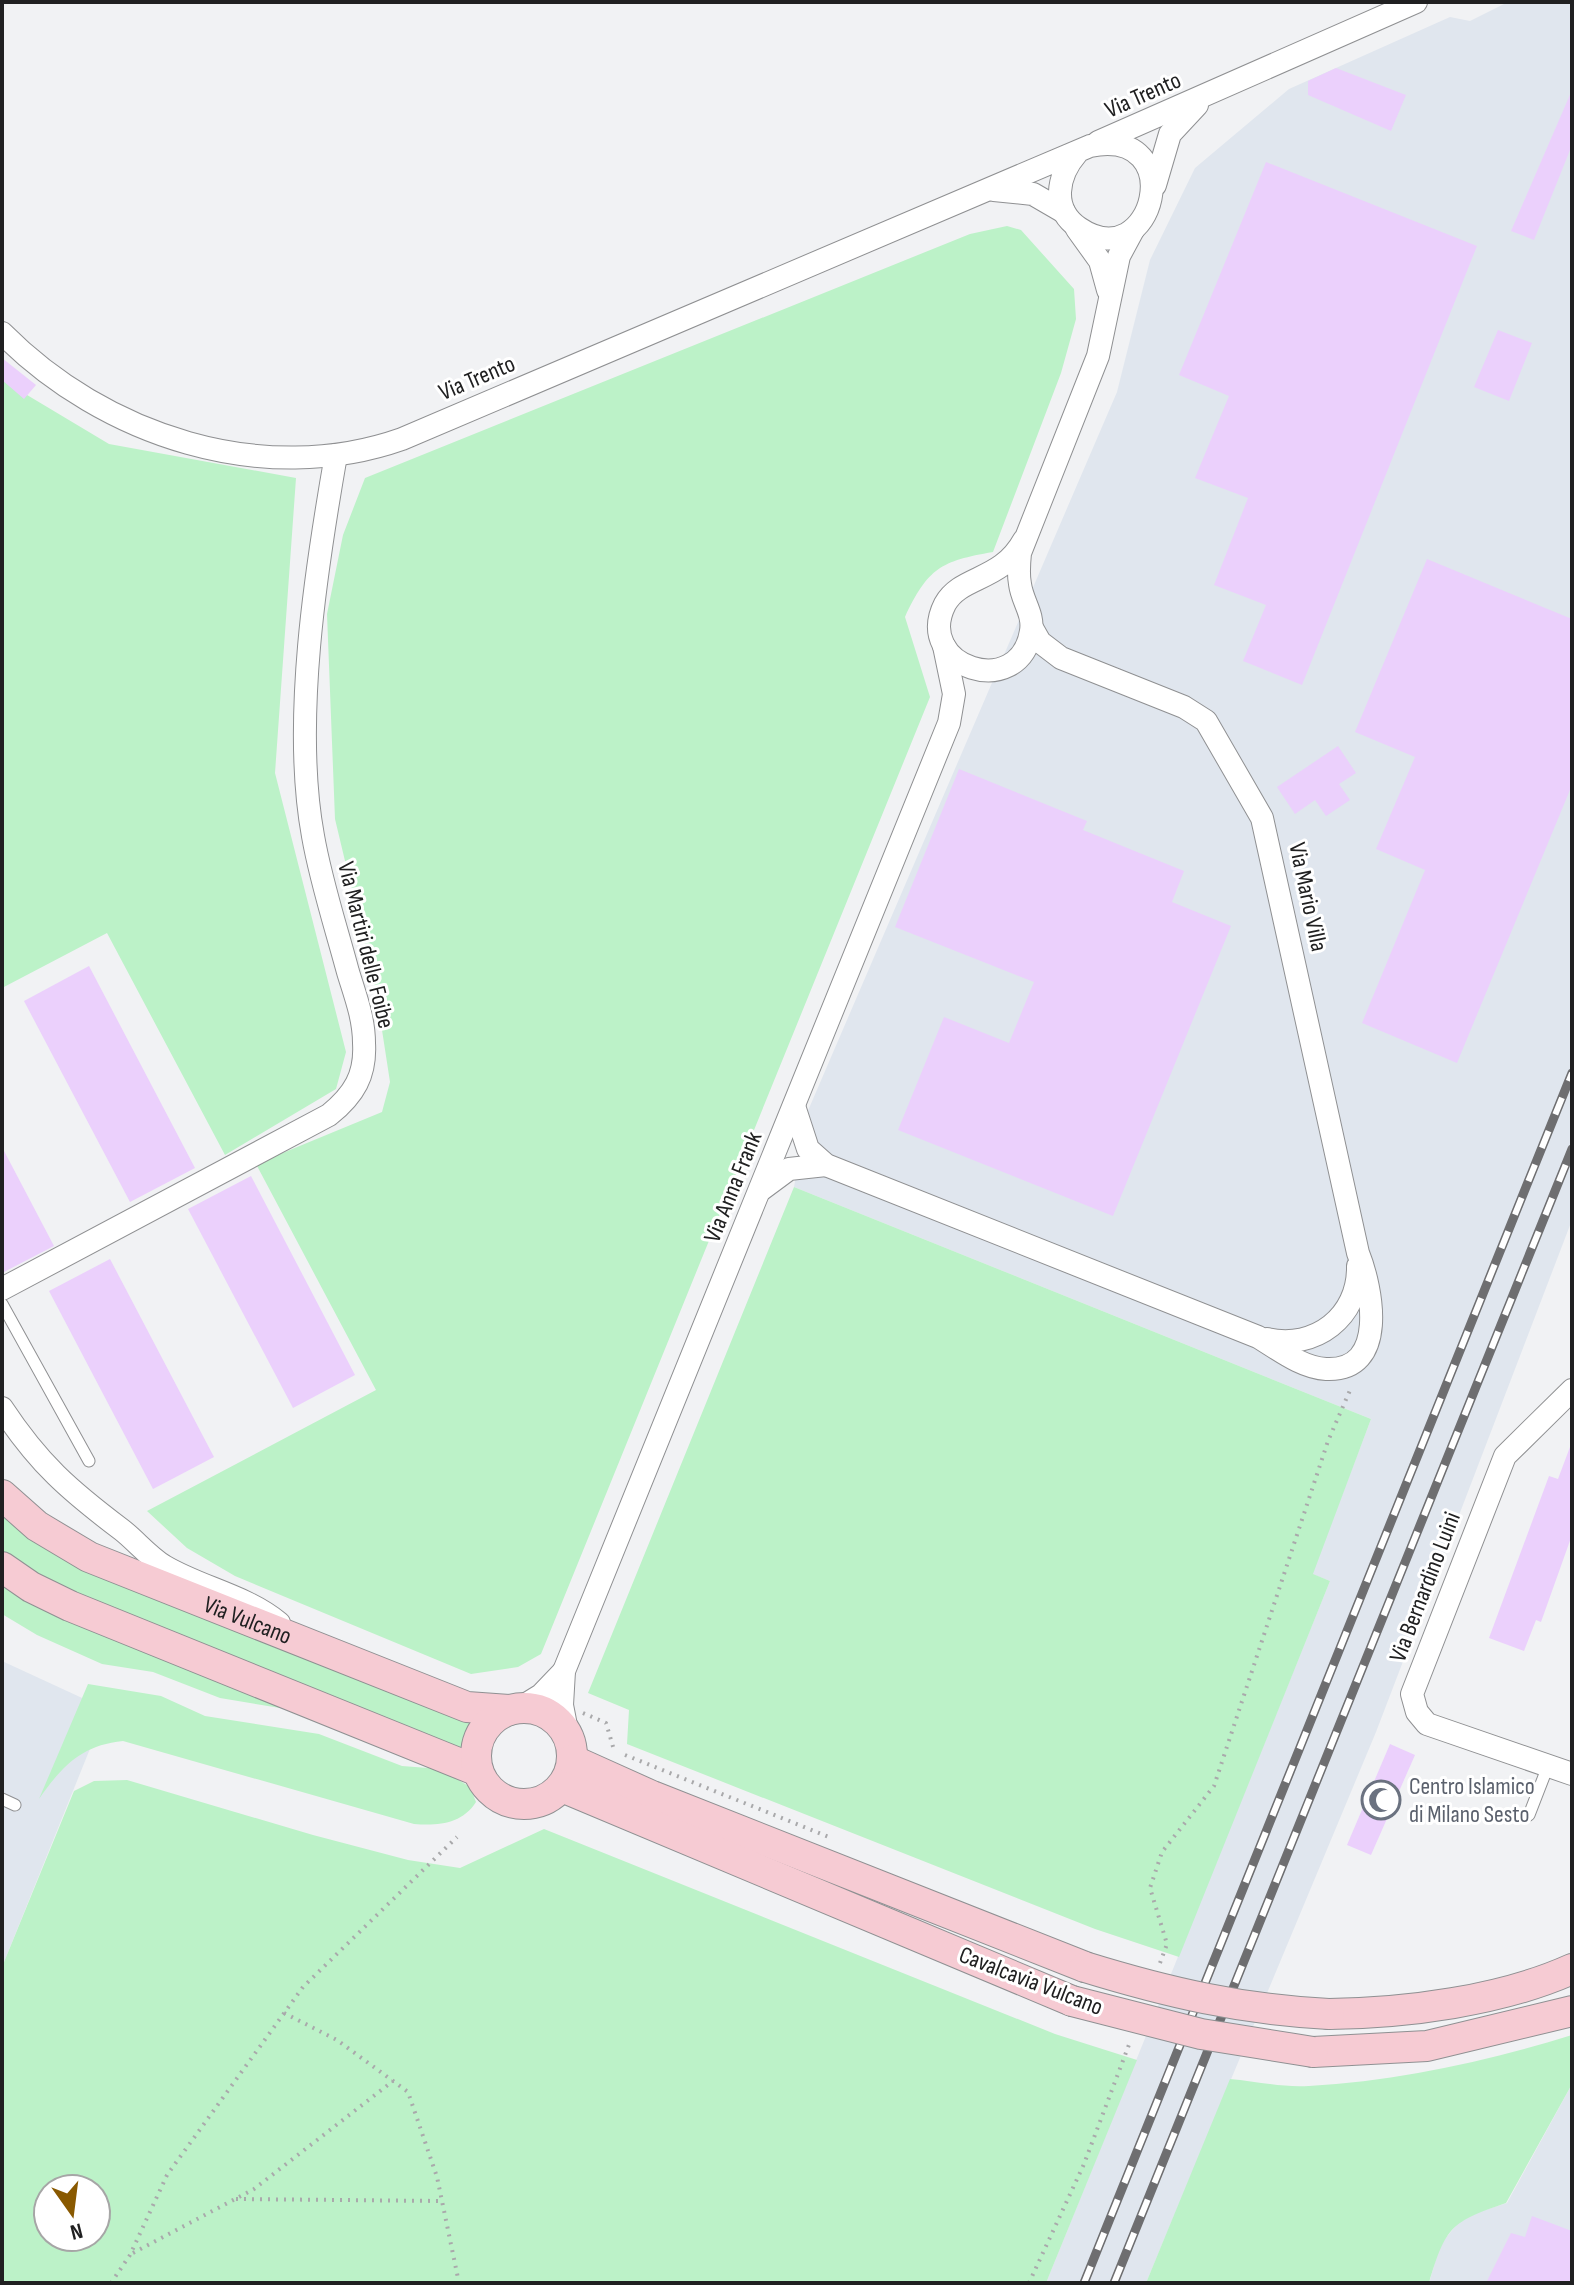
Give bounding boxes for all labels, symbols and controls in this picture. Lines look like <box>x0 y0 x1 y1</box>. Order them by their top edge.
street label: Via Trento <box>1101 65 1185 125</box>
street label: Via Trento <box>435 349 519 407</box>
street label: Via Mario Villa <box>1282 840 1334 954</box>
street label: Via Martiri delle Foibe <box>331 859 401 1031</box>
street label: Via Anna Frank <box>698 1127 768 1247</box>
street label: Via Bernardino Luini <box>1383 1508 1467 1666</box>
street label: Via Vulcano <box>200 1589 296 1650</box>
place label: Centro Islamico di Milano Sesto <box>1409 1772 1535 1829</box>
mosque icon: Centro Islamico di Milano Sesto <box>1360 1779 1402 1821</box>
street label: Cavalcavia Vulcano <box>955 1940 1107 2022</box>
north arrow <box>32 2173 112 2253</box>
text: N <box>68 2216 85 2245</box>

